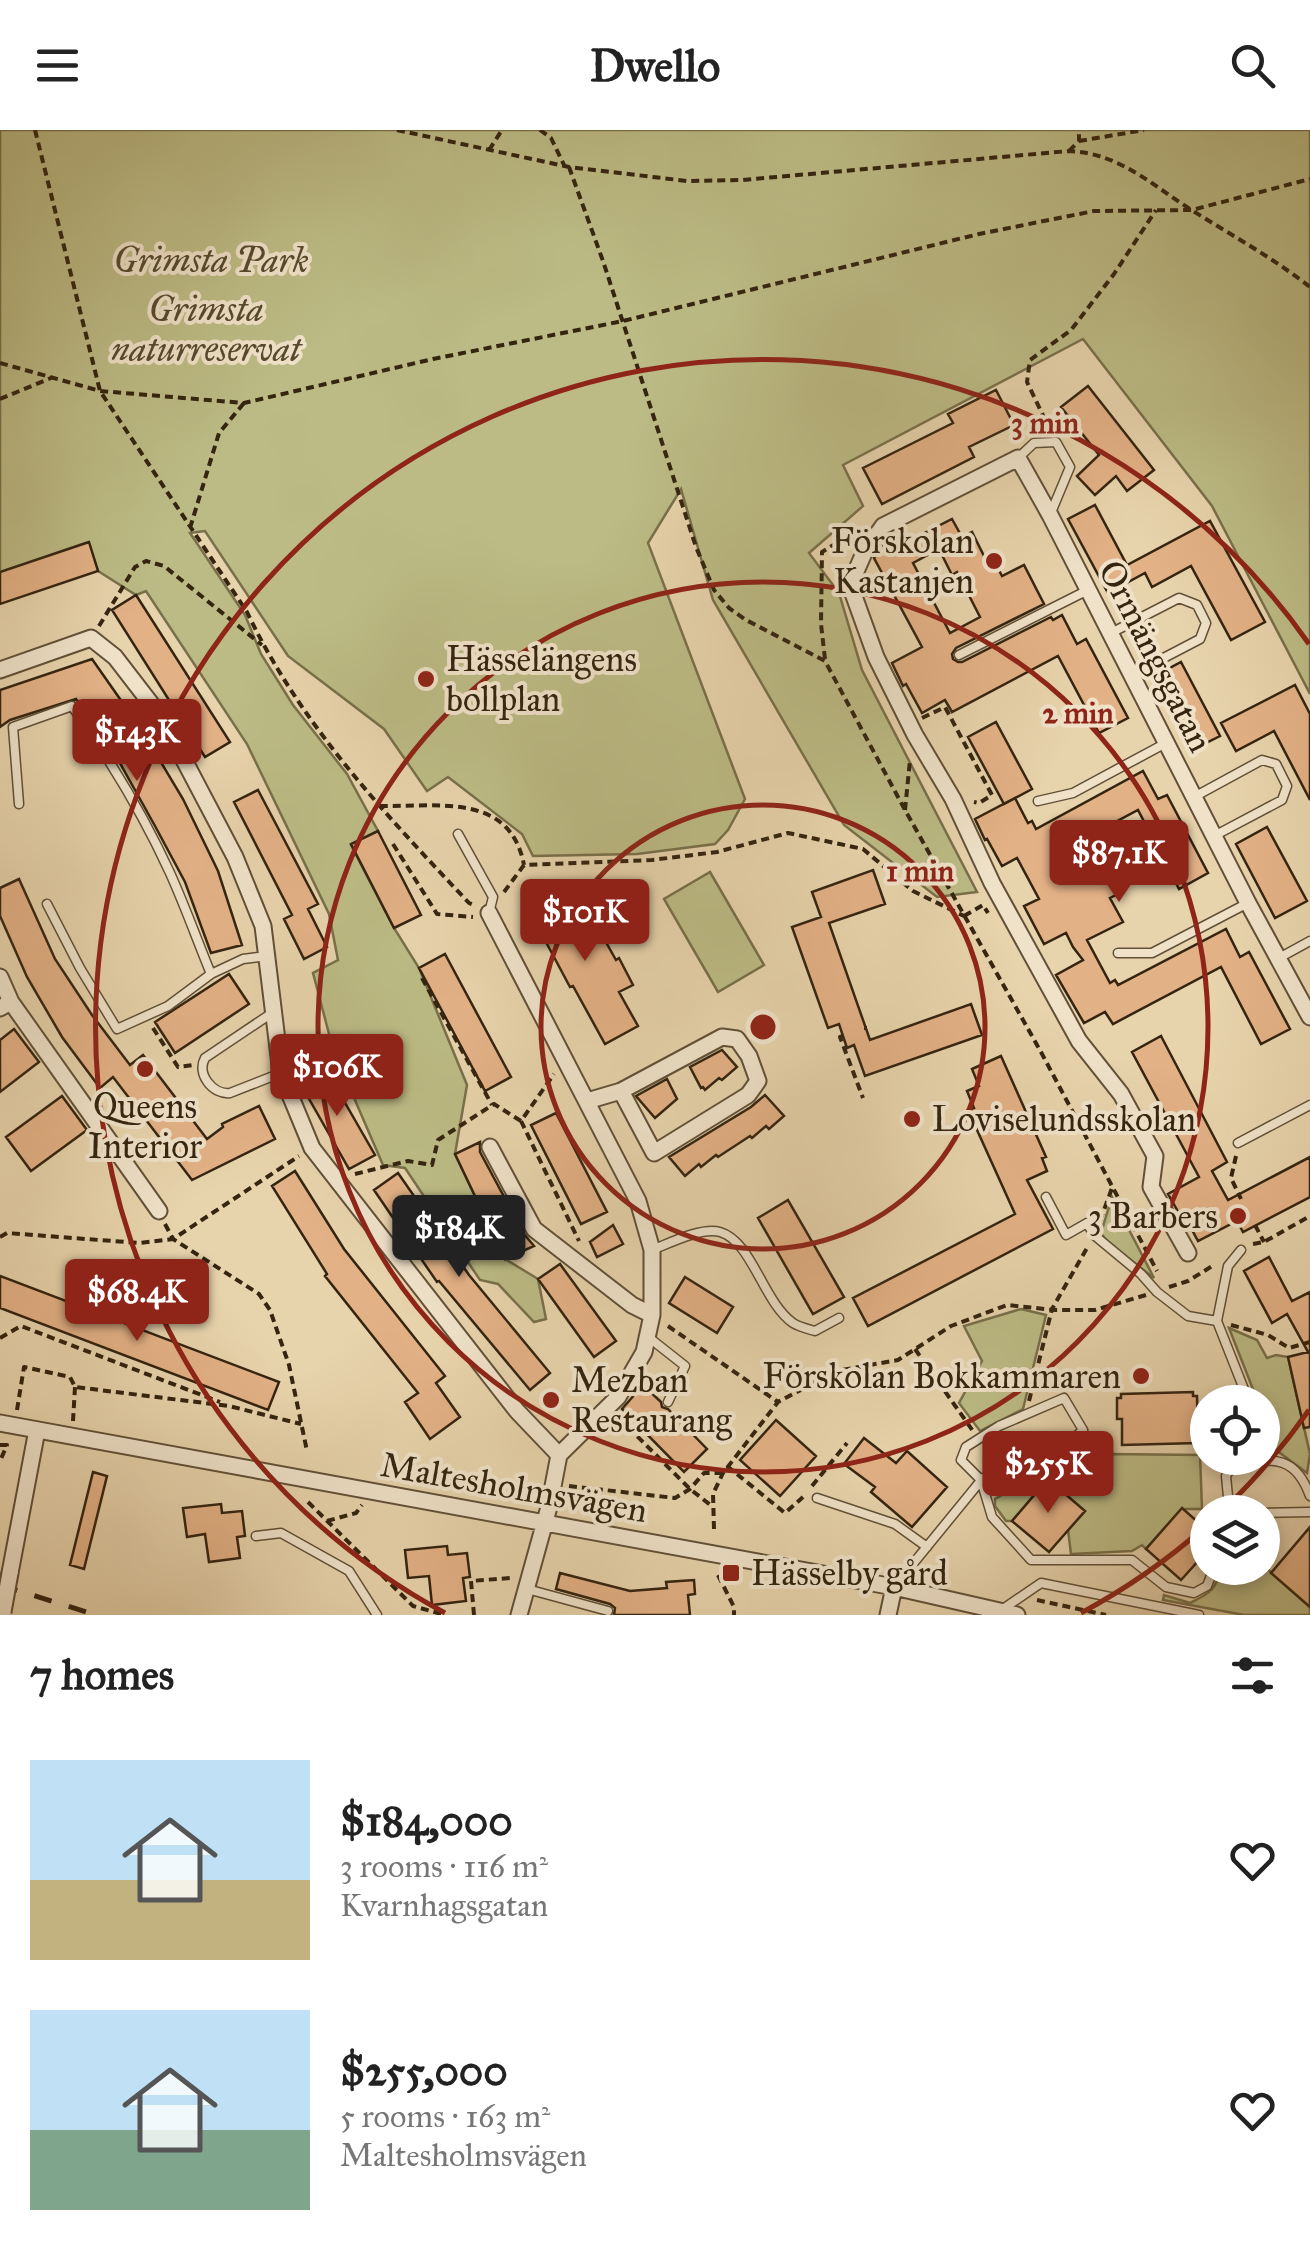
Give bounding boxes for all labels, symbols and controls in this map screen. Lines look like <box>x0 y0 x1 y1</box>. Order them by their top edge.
icon: menu <box>30 38 85 93</box>
text: Dwello <box>590 38 720 93</box>
icon: search <box>1225 38 1280 93</box>
park label: Grimsta Park <box>113 239 309 282</box>
park label: Grimsta naturreservat <box>111 288 303 371</box>
text: 3 min <box>1011 405 1080 441</box>
place label: Förskolan Kastanjen <box>831 520 974 603</box>
marker: Förskolan Kastanjen <box>983 550 1005 572</box>
street label: Ormängsgatan <box>1089 553 1222 759</box>
place label: Hässelängens bollplan <box>446 638 637 721</box>
marker: Hässelängens bollplan <box>415 668 437 690</box>
text: 2 min <box>1043 695 1114 731</box>
pin: $143K <box>67 699 207 784</box>
text: $143K <box>94 712 180 751</box>
pin: $87.1K <box>1038 820 1200 905</box>
text: $87.1K <box>1072 833 1166 872</box>
text: 1 min <box>886 853 955 889</box>
pin: $101K <box>515 879 655 964</box>
text: $101K <box>542 892 628 931</box>
centre of rings <box>745 1009 781 1045</box>
pin: $106K <box>267 1034 407 1119</box>
text: $106K <box>292 1047 382 1086</box>
marker: Queens Interior <box>134 1058 156 1080</box>
place label: Queens Interior <box>88 1085 203 1168</box>
place label: Loviselundsskolan <box>932 1098 1196 1141</box>
marker: Loviselundsskolan <box>901 1108 923 1130</box>
pin: $184K <box>389 1195 529 1280</box>
place label: 3 Barbers <box>1088 1195 1218 1238</box>
marker: 3 Barbers <box>1227 1205 1249 1227</box>
text: $184K <box>414 1208 504 1247</box>
pin: $68.4K <box>56 1259 218 1344</box>
text: $68.4K <box>87 1272 187 1311</box>
place label: Förskolan Bokkammaren <box>762 1355 1121 1398</box>
place label: Mezban Restaurang <box>571 1359 732 1442</box>
marker: Förskolan Bokkammaren <box>1130 1365 1152 1387</box>
map controls <box>1190 1385 1280 1585</box>
button: locate <box>1190 1385 1280 1475</box>
marker: Mezban Restaurang <box>540 1389 562 1411</box>
pin: $255K <box>978 1431 1118 1516</box>
street label: Maltesholmsvägen <box>377 1443 651 1532</box>
text: $255K <box>1004 1444 1092 1483</box>
button: layers <box>1190 1495 1280 1585</box>
place label: Hässelby gård <box>751 1552 948 1595</box>
marker: Hässelby gård <box>720 1562 742 1584</box>
icon: filters <box>1225 1648 1280 1703</box>
text: 7 homes <box>30 1649 174 1701</box>
text: $184,000 <box>340 1795 513 1847</box>
icon: home <box>110 1800 230 1920</box>
icon: heart <box>1225 1833 1280 1888</box>
text: 3 rooms · 116 m² <box>340 1847 548 1886</box>
text: Kvarnhagsgatan <box>340 1886 548 1925</box>
text: $255,000 <box>340 2045 508 2097</box>
icon: home <box>110 2050 230 2170</box>
icon: heart <box>1225 2083 1280 2138</box>
text: 5 rooms · 163 m² <box>340 2097 550 2136</box>
text: Maltesholmsvägen <box>340 2136 587 2175</box>

